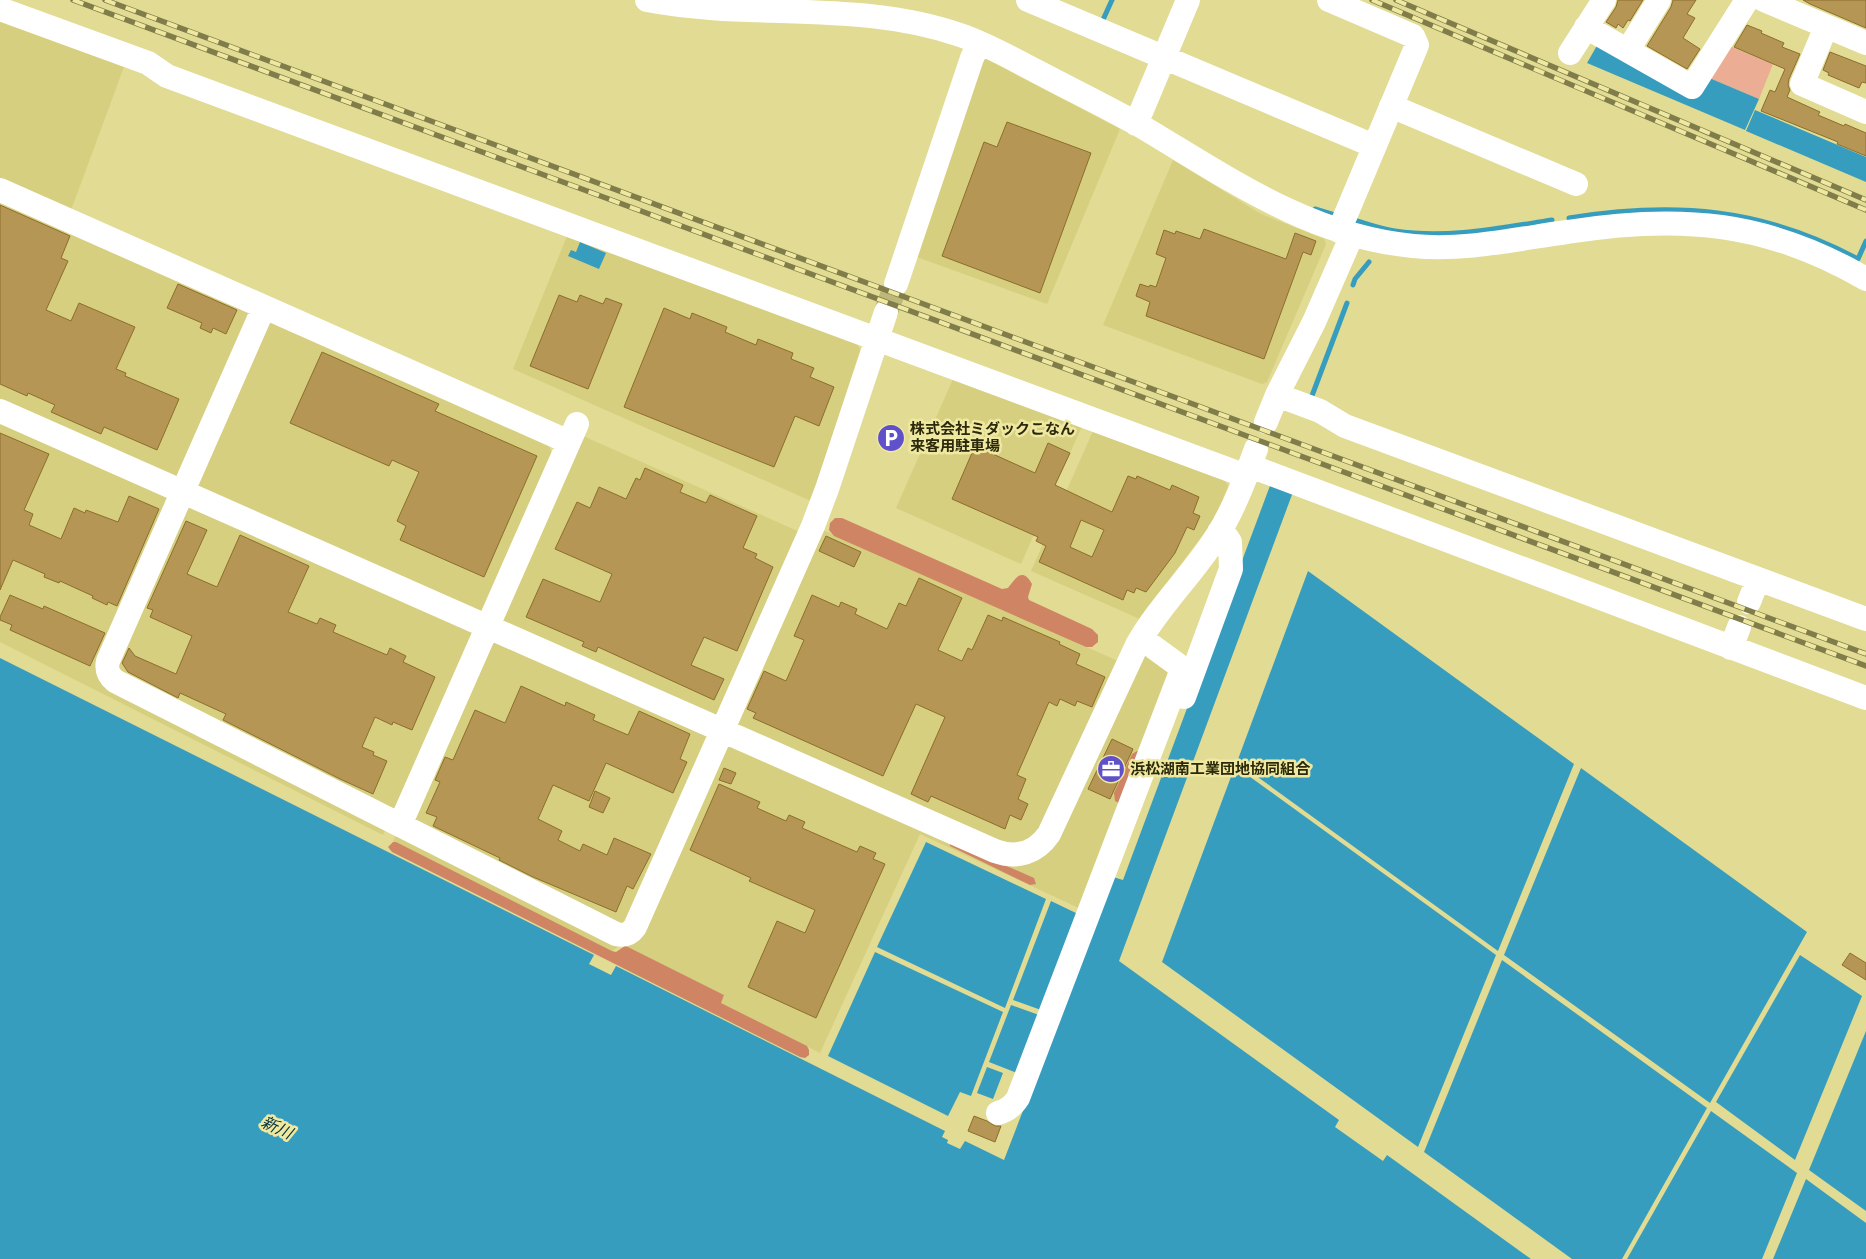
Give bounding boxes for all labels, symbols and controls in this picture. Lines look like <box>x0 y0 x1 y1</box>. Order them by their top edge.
place label: 株式会社ミダックこなん 来客用駐車場 <box>910 420 1075 455</box>
parking icon: 株式会社ミダックこなん 来客用駐車場 <box>876 423 906 453</box>
office icon: 浜松湖南工業団地協同組合 <box>1096 754 1126 784</box>
place label: 浜松湖南工業団地協同組合 <box>1130 760 1311 778</box>
water label: 新川 <box>258 1112 297 1144</box>

